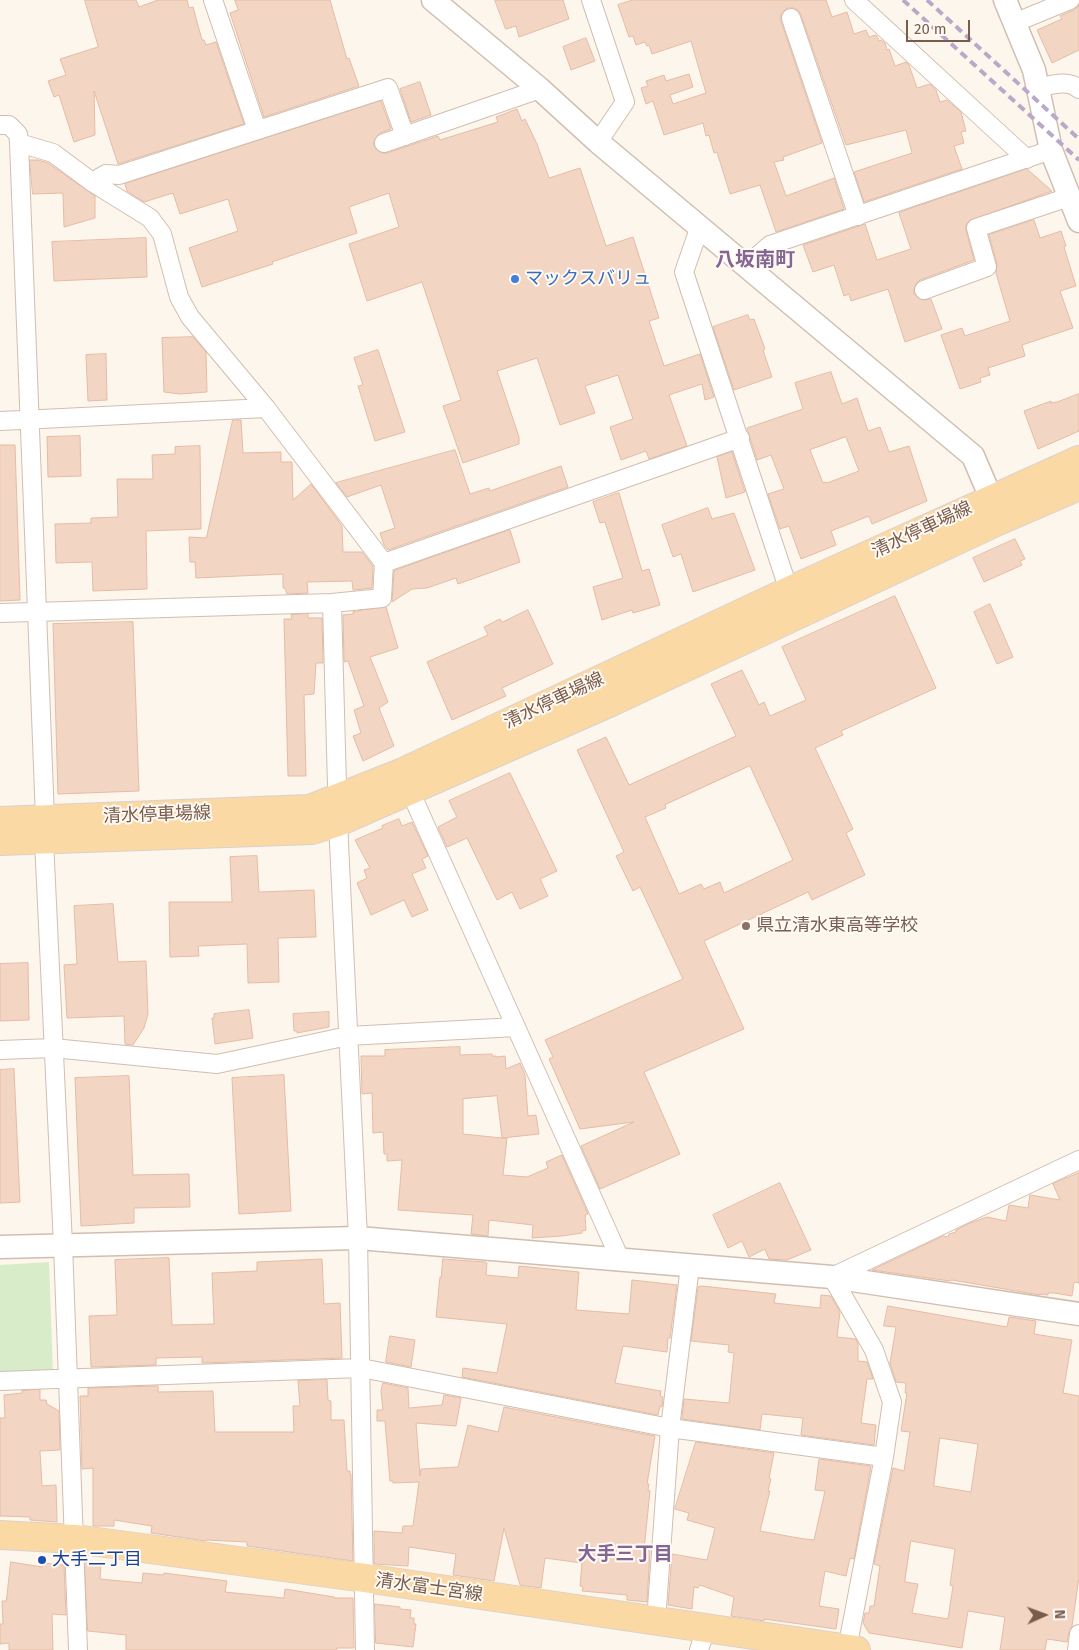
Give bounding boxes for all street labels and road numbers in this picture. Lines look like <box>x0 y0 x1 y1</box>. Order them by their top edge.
street label: 清水停車場線 <box>868 497 976 563</box>
street label: 清水停車場線 <box>500 668 608 734</box>
street label: 清水停車場線 <box>103 802 211 828</box>
street label: 清水富士宮線 <box>374 1570 484 1606</box>

